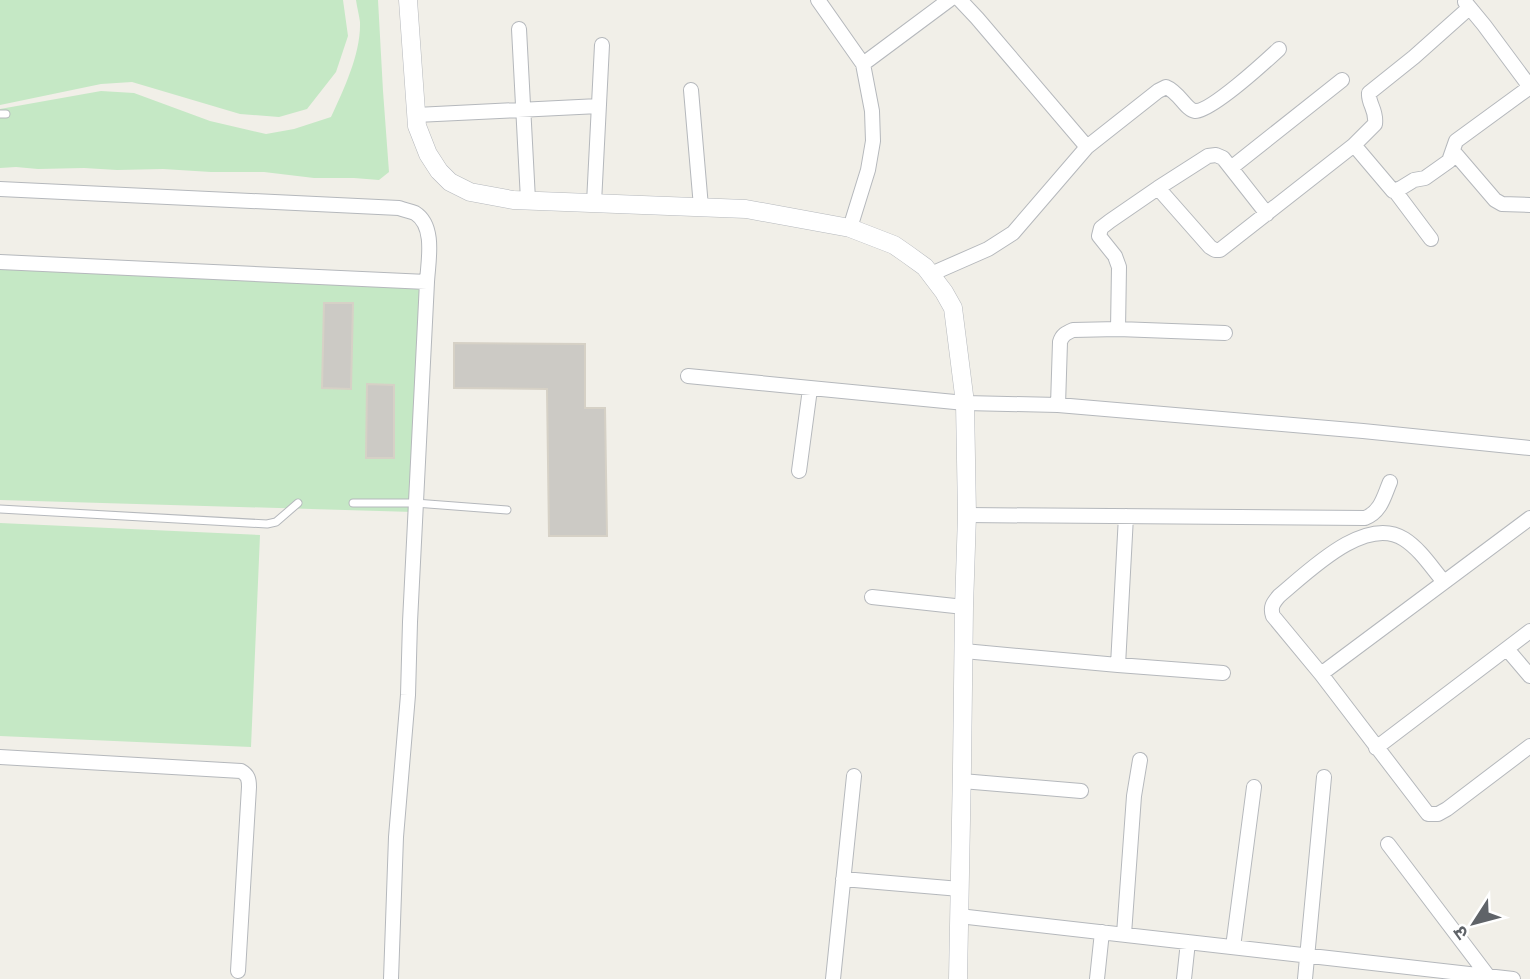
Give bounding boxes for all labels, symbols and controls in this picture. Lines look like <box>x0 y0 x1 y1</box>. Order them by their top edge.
north arrow <box>1439 888 1509 958</box>
text: उ <box>1448 921 1473 944</box>

